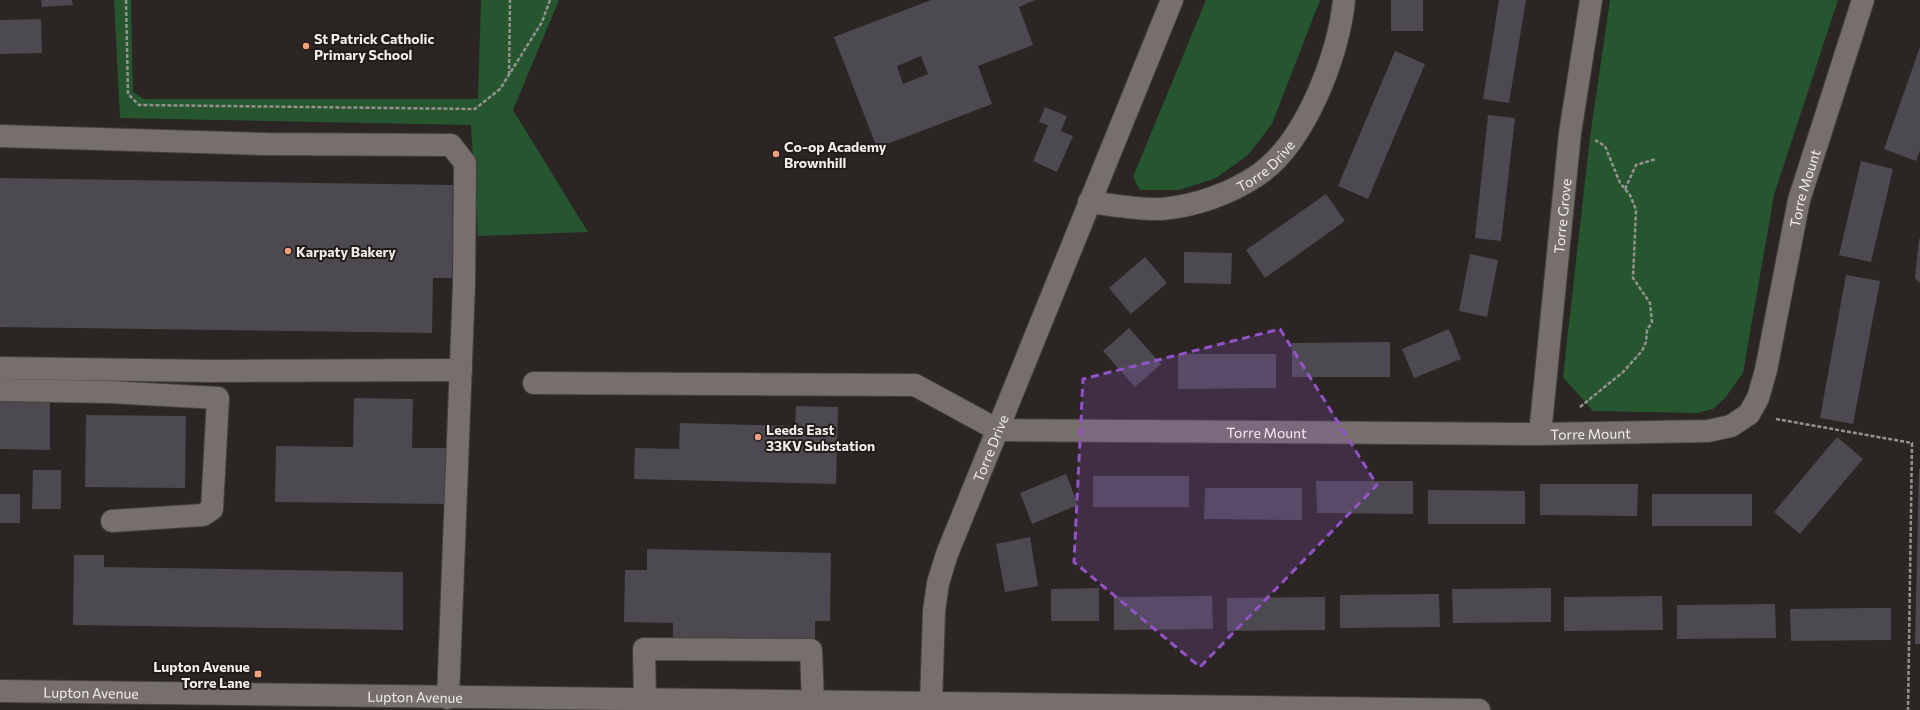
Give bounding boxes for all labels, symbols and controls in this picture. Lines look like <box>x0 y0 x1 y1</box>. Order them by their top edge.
place label: St Patrick Catholic Primary School <box>314 30 434 63</box>
marker: St Patrick Catholic Primary School <box>301 41 311 51</box>
street label: Torre Drive <box>1234 136 1298 195</box>
place label: Co-op Academy Brownhill <box>784 138 887 171</box>
street label: Torre Mount <box>1785 147 1823 229</box>
marker: Co-op Academy Brownhill <box>771 149 781 159</box>
street label: Torre Grove <box>1550 178 1574 254</box>
place label: Karpaty Bakery <box>296 243 396 260</box>
marker: Karpaty Bakery <box>283 246 293 256</box>
street label: Torre Drive <box>969 412 1011 484</box>
place label: Leeds East 33KV Substation <box>766 421 875 454</box>
street label: Torre Mount <box>1226 423 1307 441</box>
street label: Torre Mount <box>1550 424 1631 442</box>
marker: Leeds East 33KV Substation <box>753 432 763 442</box>
place label: Lupton Avenue Torre Lane <box>153 658 250 691</box>
marker: Lupton Avenue Torre Lane <box>253 669 263 679</box>
street label: Lupton Avenue <box>43 683 139 701</box>
street label: Lupton Avenue <box>367 687 463 705</box>

